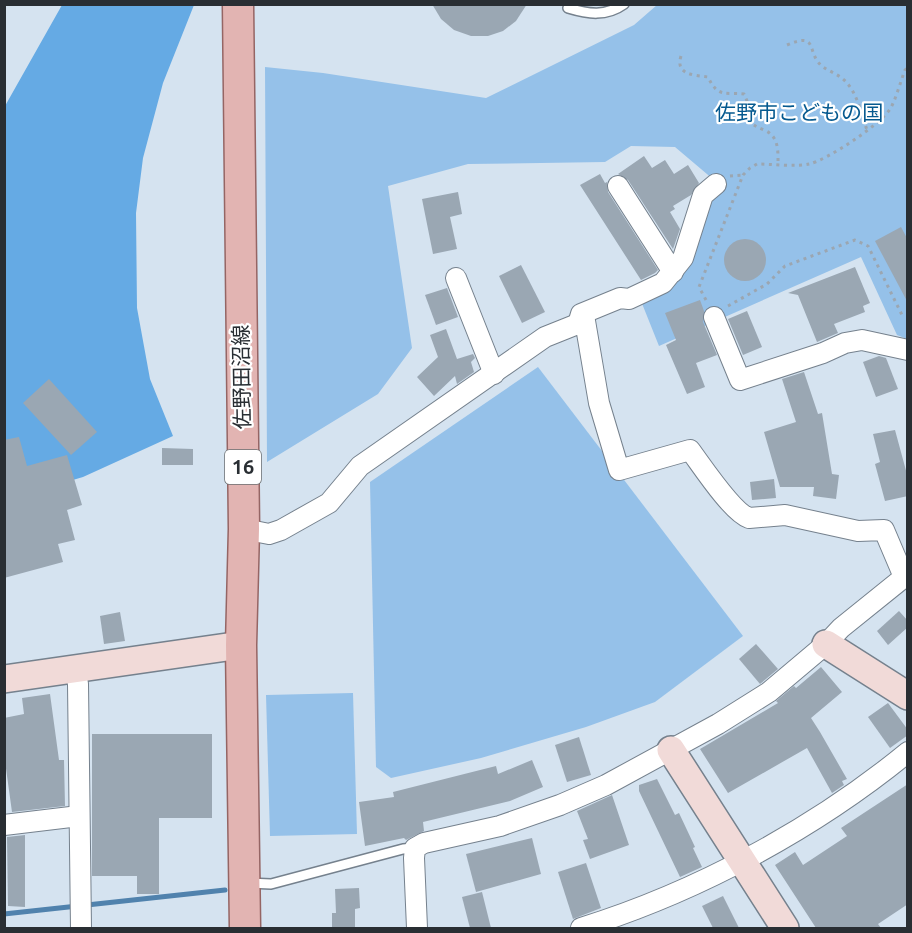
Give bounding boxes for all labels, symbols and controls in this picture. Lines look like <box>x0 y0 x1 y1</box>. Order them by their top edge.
park label: 佐野市こどもの国 <box>715 100 883 124</box>
street label: 佐野田沼線 <box>228 324 254 430</box>
road number: 16 <box>225 450 261 484</box>

